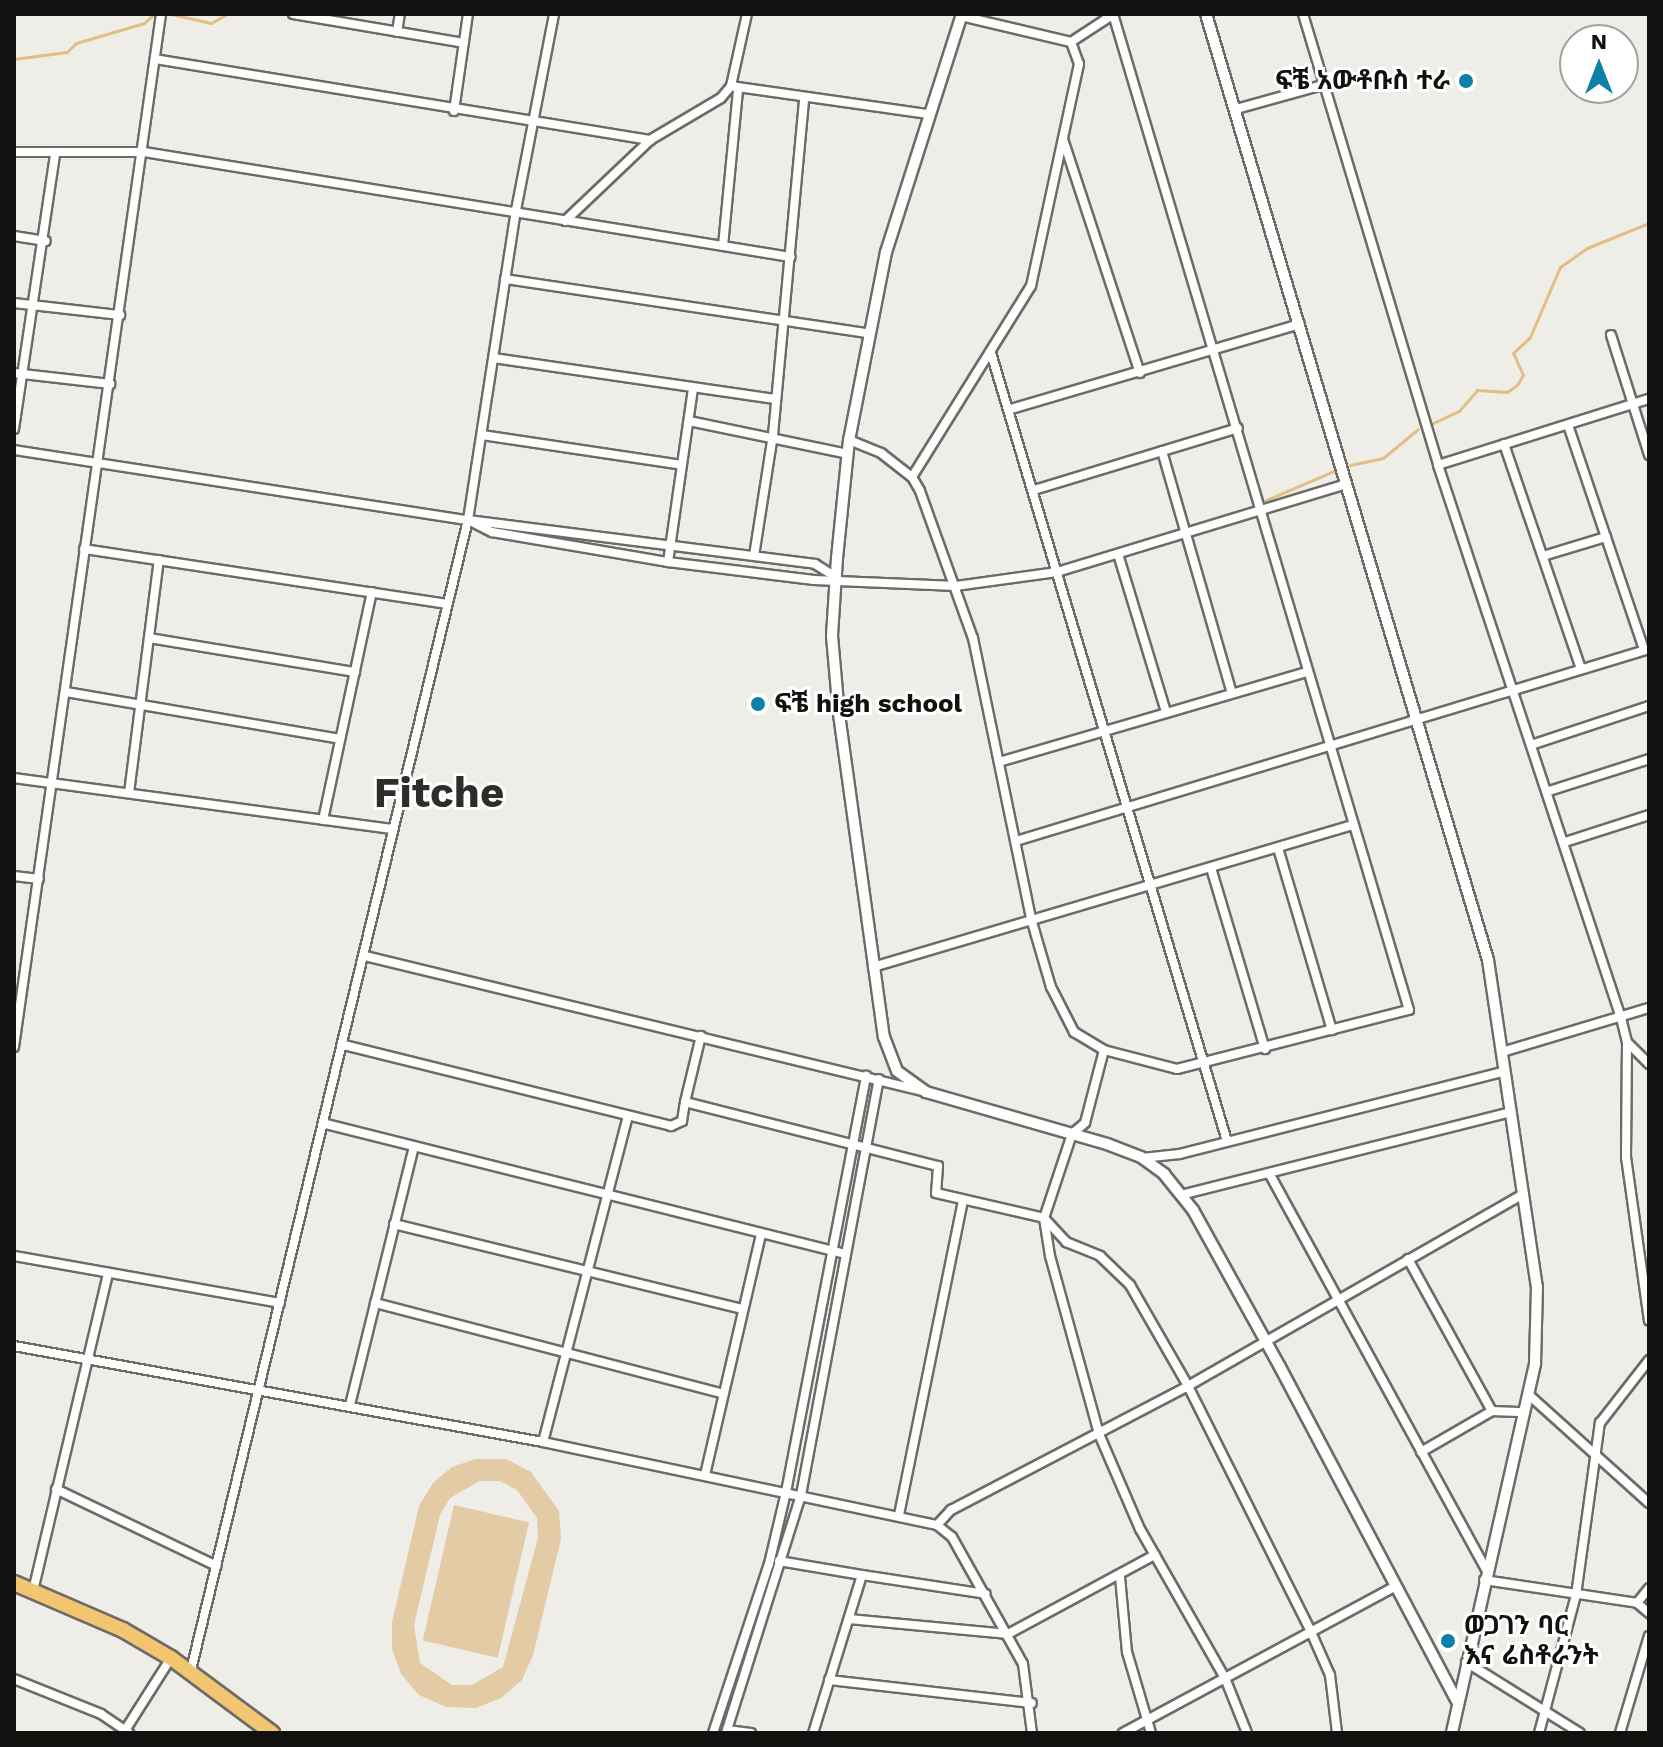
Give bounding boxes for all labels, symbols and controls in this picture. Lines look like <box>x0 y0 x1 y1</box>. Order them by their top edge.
north arrow <box>1559 24 1639 104</box>
text: N <box>1591 29 1607 54</box>
place label: ፍቼ አውቶቡስ ተራ <box>1275 65 1450 97</box>
marker: ፍቼ አውቶቡስ ተራ <box>1457 72 1475 90</box>
place label: ፍቼ high school <box>774 688 962 720</box>
marker: ፍቼ high school <box>749 695 767 713</box>
district label: Fitche <box>374 768 504 818</box>
place label: ወጋገን ባር እና ሬስቶራንት <box>1464 1610 1599 1672</box>
marker: ወጋገን ባር እና ሬስቶራንት <box>1439 1632 1457 1650</box>

